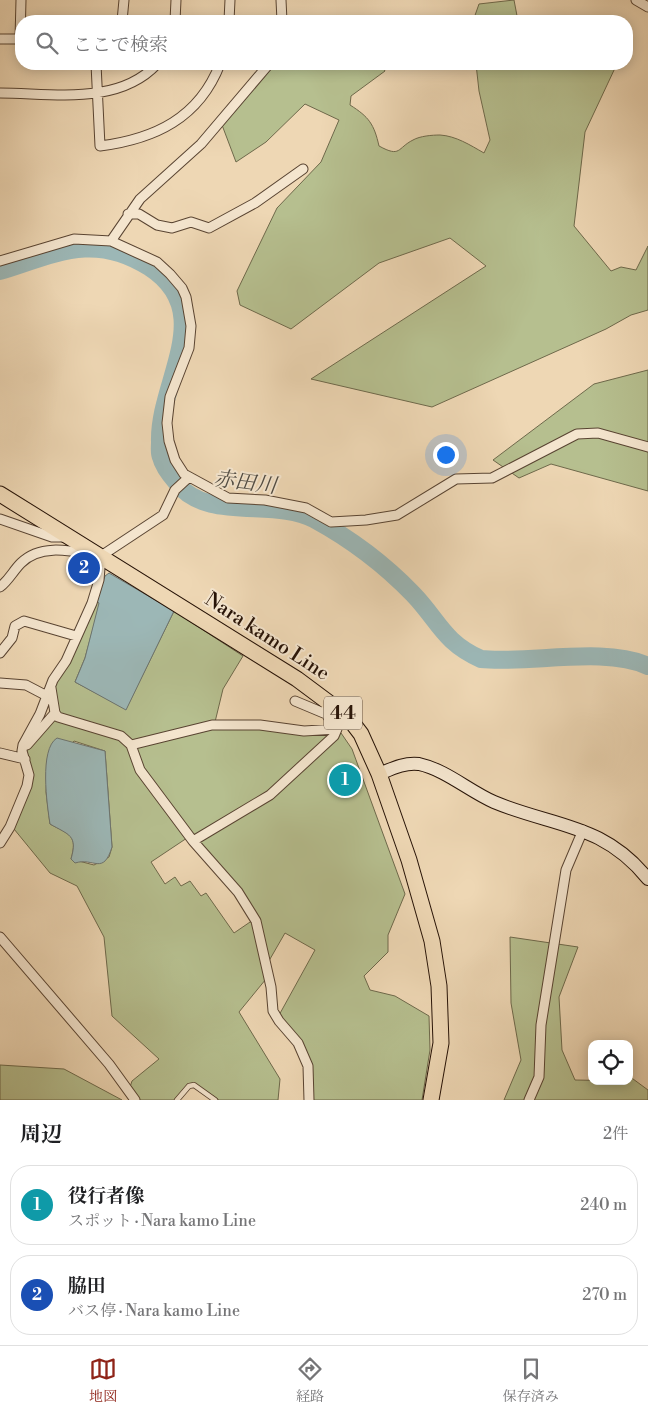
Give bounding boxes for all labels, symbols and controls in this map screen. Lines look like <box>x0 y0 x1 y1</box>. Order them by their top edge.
search box <box>15 15 633 70</box>
icon: search <box>33 29 61 57</box>
text: ここで検索 <box>73 33 168 57</box>
your location <box>433 442 459 468</box>
water label: 赤田川 <box>212 466 280 500</box>
pin: 2 <box>68 549 100 587</box>
street label: Nara kamo Line <box>200 587 334 687</box>
road number: 44 <box>324 696 362 730</box>
pin: 1 <box>329 761 361 799</box>
map controls <box>588 1040 633 1085</box>
button: locate <box>588 1040 633 1085</box>
text: 周辺 <box>20 1122 62 1148</box>
text: 2件 <box>603 1124 628 1144</box>
text: 役行者像 <box>68 1184 144 1208</box>
text: 1 <box>33 1195 41 1215</box>
text: 240 m <box>580 1195 627 1215</box>
text: スポット · Nara kamo Line <box>68 1211 256 1231</box>
text: 脇田 <box>68 1274 106 1298</box>
text: 2 <box>32 1285 42 1305</box>
text: 270 m <box>582 1285 627 1305</box>
text: バス停 · Nara kamo Line <box>68 1301 240 1321</box>
tab: 地図 <box>89 1355 117 1406</box>
tab: 経路 <box>296 1355 324 1406</box>
tab: 保存済み <box>503 1355 559 1406</box>

